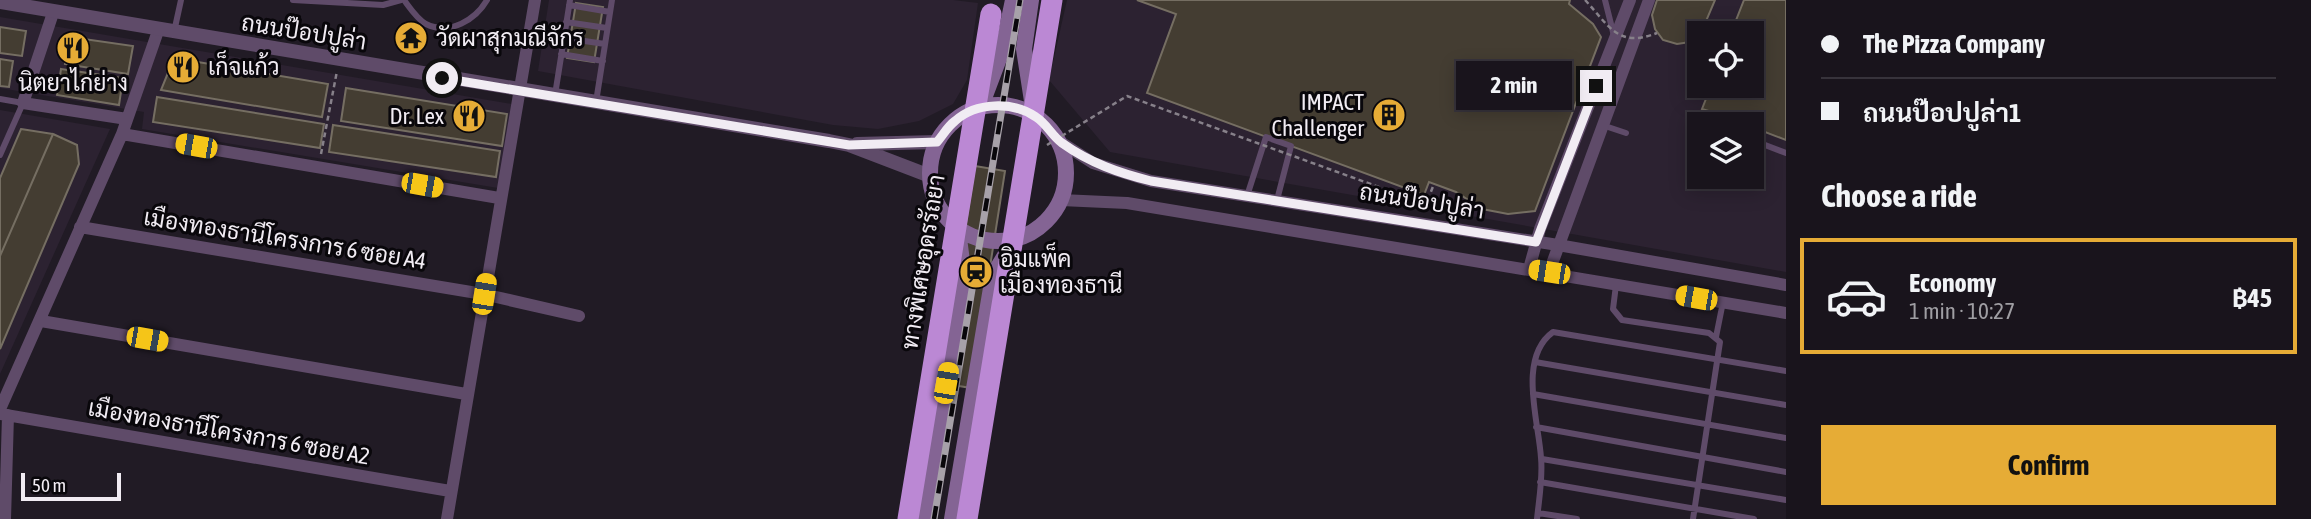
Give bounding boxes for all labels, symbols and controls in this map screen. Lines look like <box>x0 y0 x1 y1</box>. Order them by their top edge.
street label: ถนนป๊อปปูล่า <box>239 7 369 59</box>
temple icon: วัดผาสุกมณีจักร <box>392 19 430 57</box>
map controls <box>1687 21 1764 189</box>
button: locate <box>1687 21 1764 98</box>
place label: วัดผาสุกมณีจักร <box>436 23 584 54</box>
restaurant icon: นิตยาไก่ย่าง <box>54 29 92 67</box>
text: The Pizza Company <box>1863 29 2045 59</box>
restaurant icon: เก็จแก้ว <box>164 48 202 86</box>
place label: เก็จแก้ว <box>208 50 280 80</box>
route start <box>426 62 458 94</box>
callout: 2 min <box>1456 62 1572 110</box>
place label: นิตยาไก่ย่าง <box>18 67 128 96</box>
route end <box>1580 70 1612 102</box>
text: 2 min <box>1491 72 1537 98</box>
place label: IMPACT Challenger <box>1272 89 1365 141</box>
building icon: IMPACT Challenger <box>1370 96 1408 134</box>
restaurant icon: Dr. Lex <box>450 97 488 135</box>
text: ถนนป๊อปปูล่า1 <box>1863 98 2021 128</box>
place label: Dr. Lex <box>390 103 444 129</box>
button: layers <box>1687 112 1764 189</box>
car <box>174 132 219 160</box>
car <box>400 171 445 199</box>
street label: ทางพิเศษอุดรรัถยา <box>895 172 953 352</box>
street label: ถนนป๊อปปูล่า <box>1357 176 1487 228</box>
text: Choose a ride <box>1821 177 1977 214</box>
street label: เมืองทองธานีโครงการ 6 ซอย A4 <box>142 201 428 274</box>
place label: อิมแพ็ค เมืองทองธานี <box>1000 242 1123 298</box>
station icon: อิมแพ็ค เมืองทองธานี <box>957 253 995 291</box>
car <box>1527 258 1572 286</box>
icon: car <box>1825 265 1888 328</box>
text: Economy <box>1909 268 1996 298</box>
car <box>471 272 498 316</box>
text: ฿45 <box>2232 283 2272 313</box>
car <box>1674 284 1719 312</box>
text: 1 min · 10:27 <box>1909 298 2015 324</box>
car <box>125 325 170 353</box>
car <box>933 360 960 406</box>
street label: เมืองทองธานีโครงการ 6 ซอย A2 <box>86 391 372 470</box>
button: Confirm <box>1821 425 2276 505</box>
scale bar <box>21 470 121 502</box>
text: 50 m <box>32 474 66 496</box>

